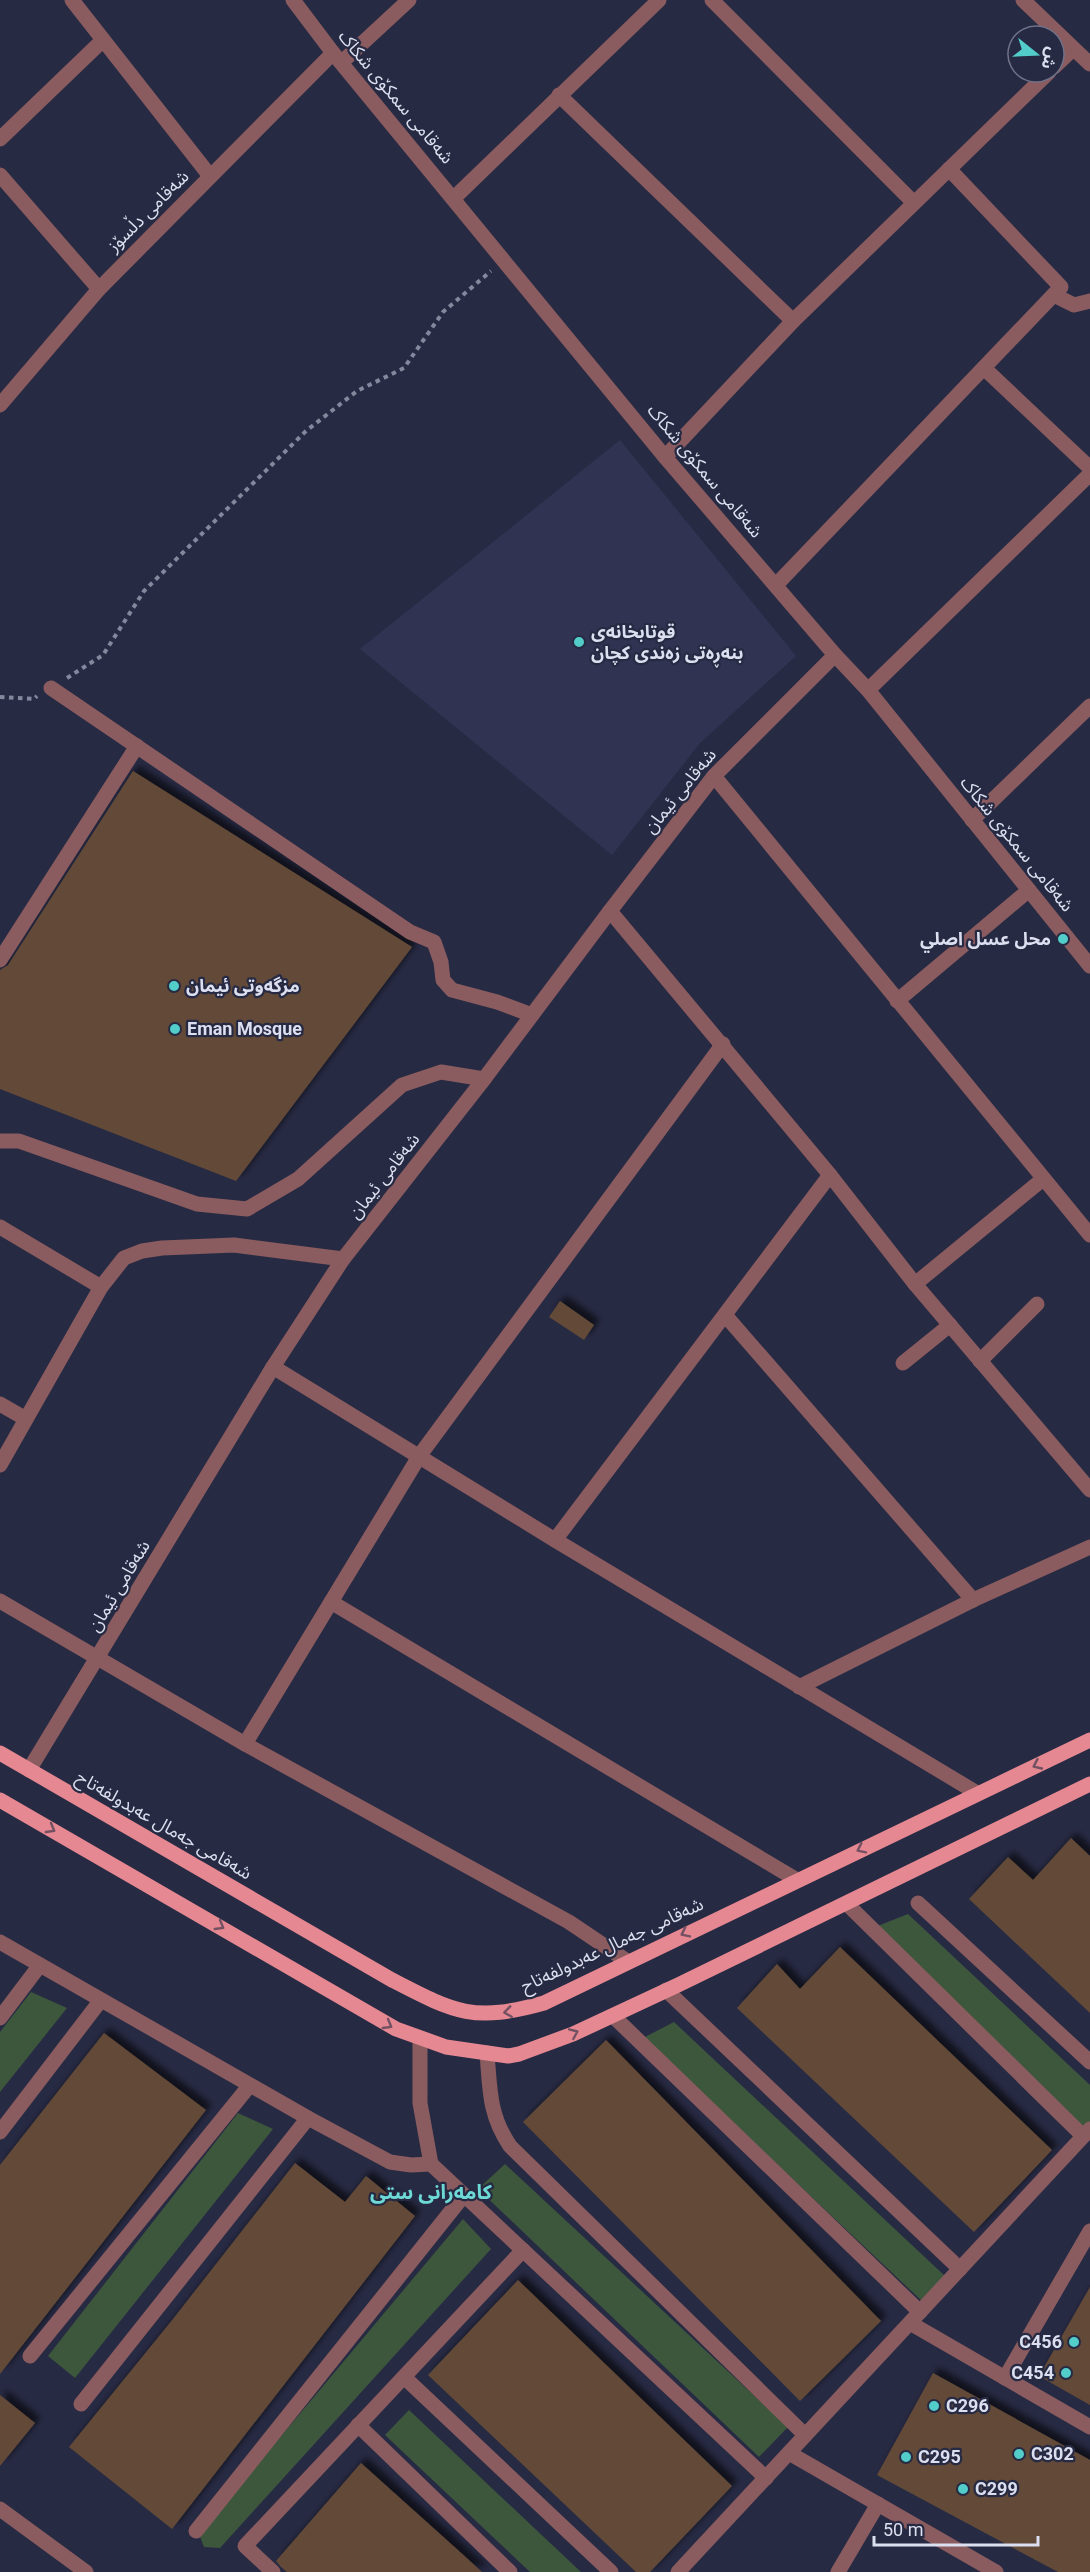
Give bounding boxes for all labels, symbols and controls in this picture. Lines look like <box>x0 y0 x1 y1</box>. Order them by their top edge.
north arrow <box>1006 24 1066 84</box>
street label: شەقامی سمکۆی شکاک <box>334 26 458 168</box>
text: ش <box>1037 45 1062 72</box>
street label: شەقامی دڵسۆز <box>100 164 194 257</box>
street label: شەقامی سمکۆی شکاک <box>643 400 767 542</box>
place label: قوتابخانەی بنەڕەتی زەندی کچان <box>591 621 743 668</box>
marker: قوتابخانەی بنەڕەتی زەندی کچان <box>572 635 586 649</box>
street label: شەقامی ئیمان <box>639 744 721 838</box>
street label: شەقامی سمکۆی شکاک <box>956 772 1078 916</box>
place label: محل عسل اصلي <box>920 928 1051 953</box>
marker: محل عسل اصلي <box>1056 932 1070 946</box>
place label: مزگەوتی ئیمان <box>186 975 300 997</box>
marker: مزگەوتی ئیمان <box>167 979 181 993</box>
place label: Eman Mosque <box>187 1018 302 1039</box>
marker: Eman Mosque <box>168 1022 182 1036</box>
street label: شەقامی ئیمان <box>344 1129 424 1223</box>
street label: شەقامی ئیمان <box>83 1536 155 1636</box>
one-way arrow <box>1033 1757 1044 1769</box>
street label: شەقامی جەمال عەبدولفەتاح <box>71 1766 256 1886</box>
one-way arrow <box>45 1822 55 1833</box>
one-way arrow <box>857 1841 868 1853</box>
street label: شەقامی جەمال عەبدولفەتاح <box>517 1893 708 1999</box>
one-way arrow <box>214 1919 224 1931</box>
one-way arrow <box>681 1926 692 1938</box>
one-way arrow <box>503 2005 512 2017</box>
one-way arrow <box>382 2018 392 2029</box>
one-way arrow <box>568 2028 579 2040</box>
district label: كامه‌رانی ستی <box>370 2180 493 2204</box>
place label: C456 <box>1019 2331 1062 2352</box>
marker: C456 <box>1067 2335 1081 2349</box>
place label: C454 <box>1011 2362 1054 2383</box>
marker: C454 <box>1059 2366 1073 2380</box>
place label: C296 <box>946 2395 989 2416</box>
marker: C296 <box>927 2399 941 2413</box>
place label: C302 <box>1031 2443 1074 2464</box>
place label: C295 <box>918 2446 961 2467</box>
marker: C302 <box>1012 2447 1026 2461</box>
marker: C295 <box>899 2450 913 2464</box>
place label: C299 <box>975 2478 1018 2499</box>
marker: C299 <box>956 2482 970 2496</box>
scale bar <box>874 2509 1038 2547</box>
text: 50 m <box>883 2519 923 2540</box>

